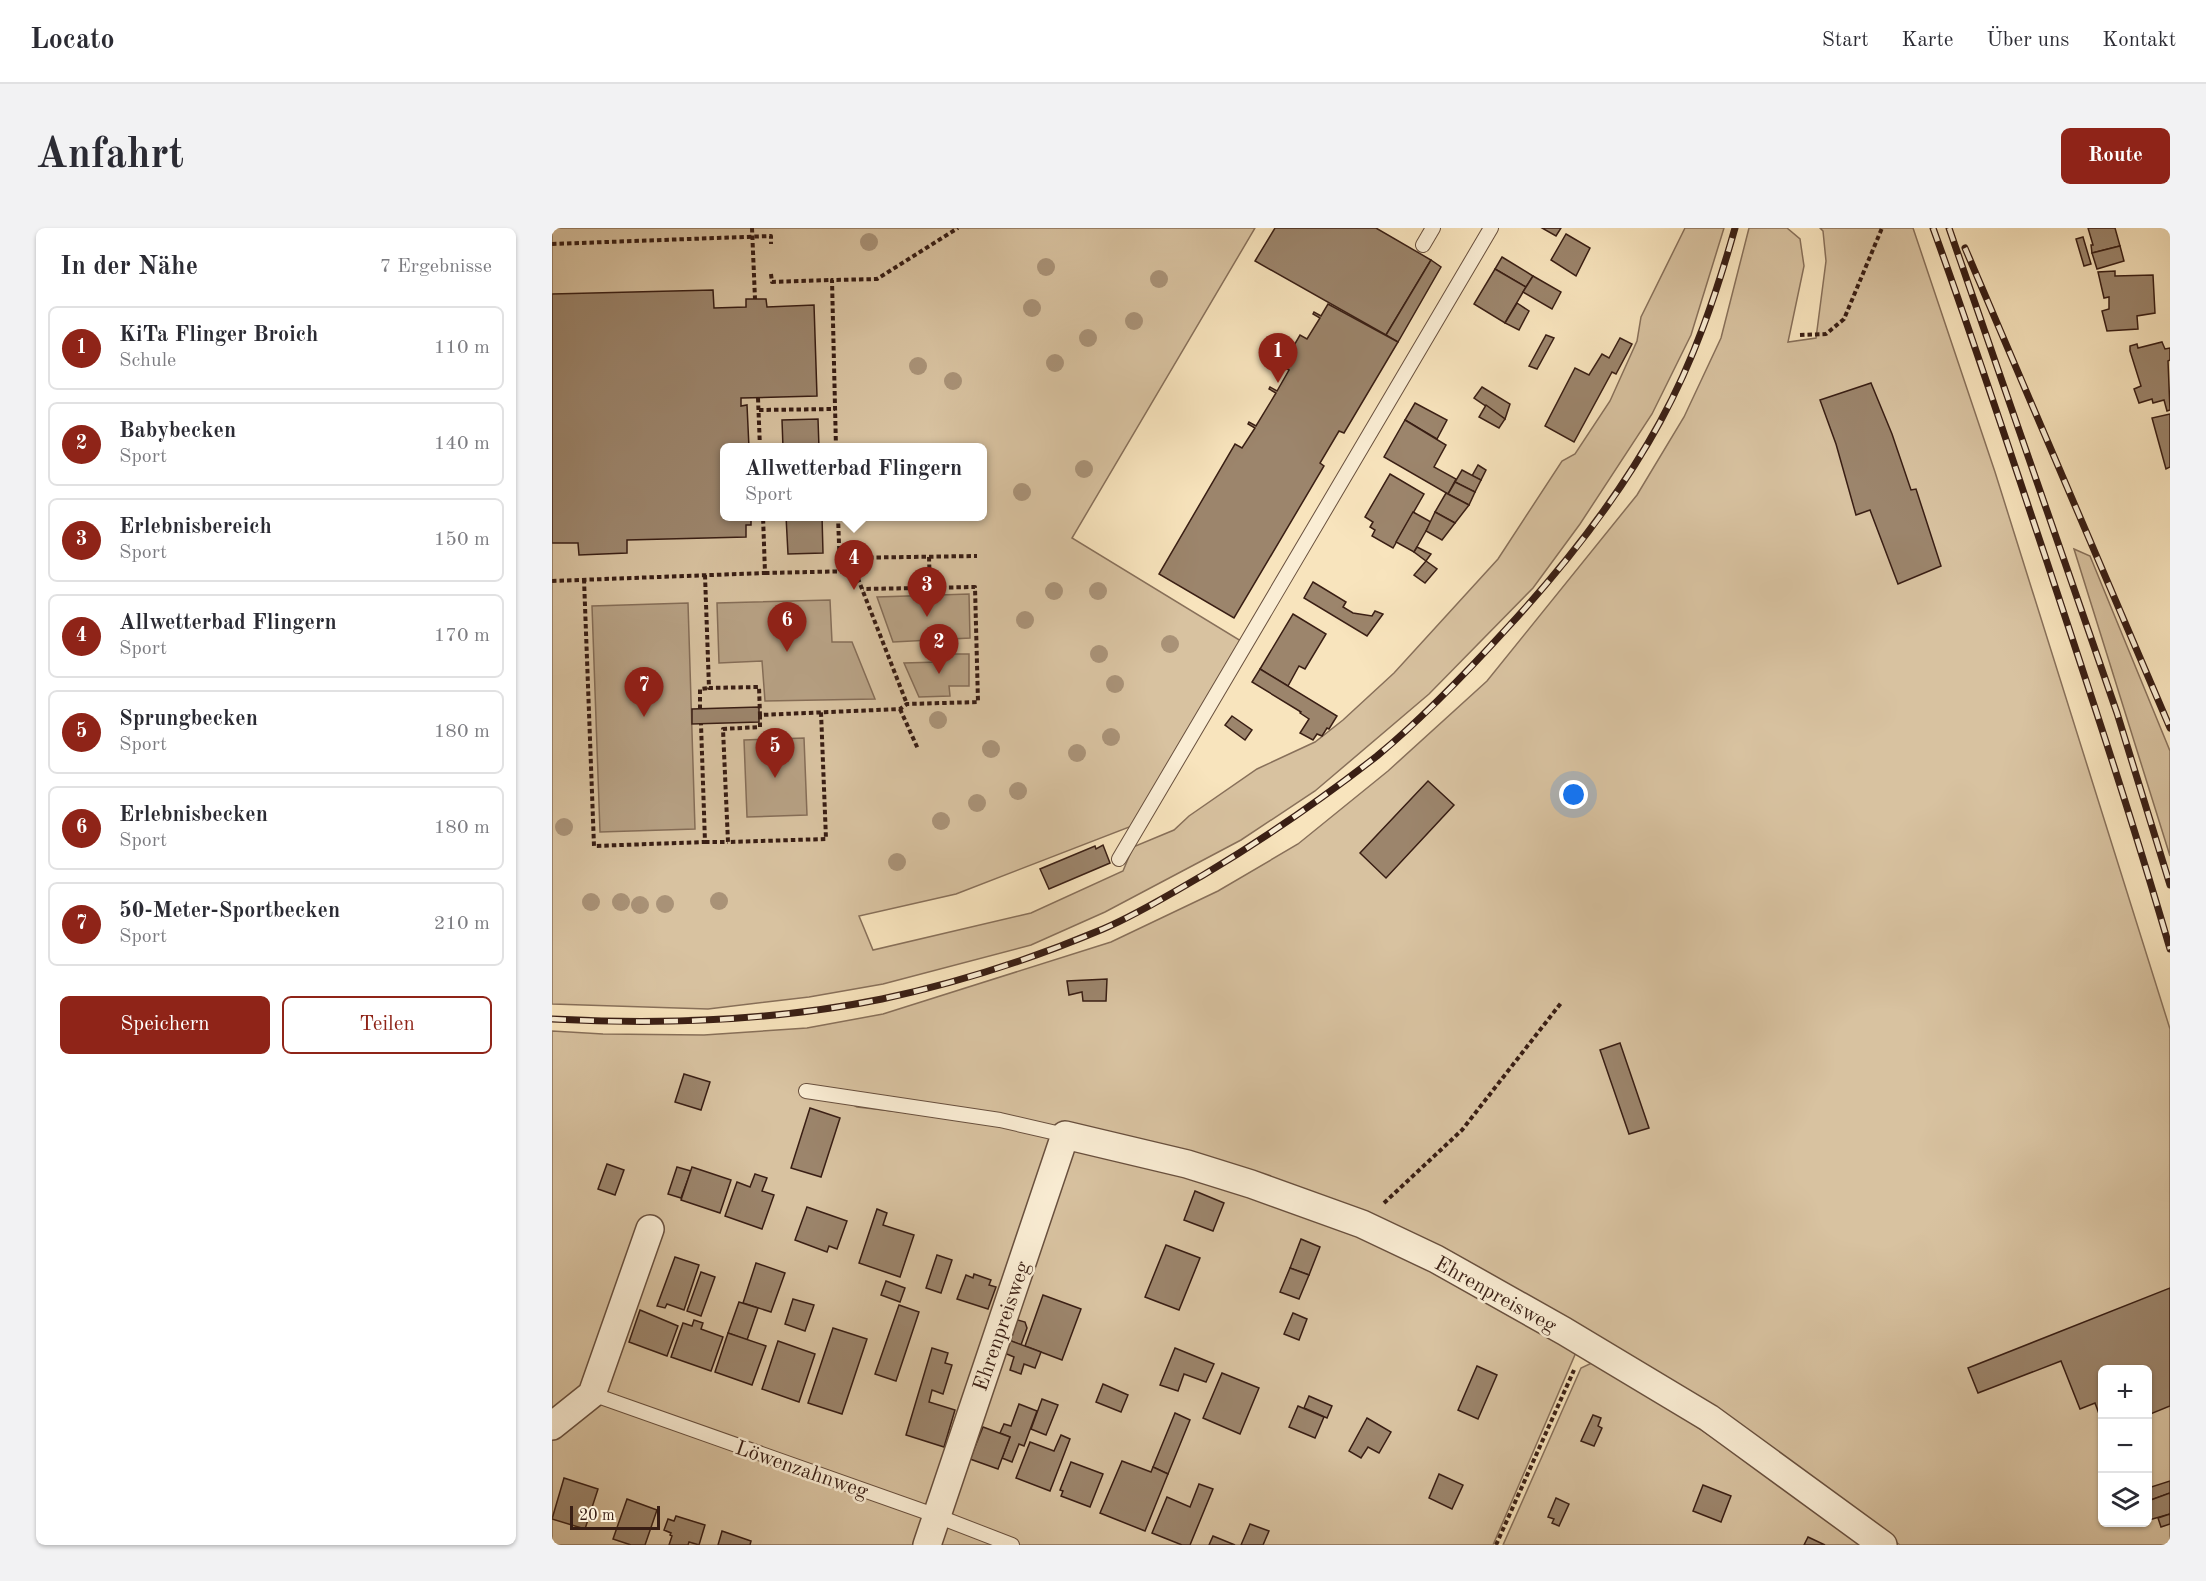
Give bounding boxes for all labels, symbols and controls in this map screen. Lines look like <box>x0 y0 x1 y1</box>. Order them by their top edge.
text: Locato <box>30 27 115 55</box>
text: Start <box>1822 30 1869 51</box>
text: Karte <box>1902 30 1953 51</box>
text: Über uns <box>1986 30 2069 51</box>
text: Kontakt <box>2102 30 2176 51</box>
button: Route <box>2061 128 2170 184</box>
text: Anfahrt <box>36 135 184 177</box>
text: In der Nähe <box>60 254 198 280</box>
text: 7 Ergebnisse <box>380 257 492 277</box>
text: KiTa Flinger Broich <box>119 324 318 346</box>
pin: 1 <box>1258 334 1298 383</box>
text: 1 <box>76 338 87 358</box>
text: 110 m <box>434 338 490 358</box>
text: Schule <box>119 351 176 371</box>
text: Babybecken <box>119 420 236 442</box>
text: 2 <box>76 434 87 454</box>
text: 140 m <box>434 434 490 454</box>
popup <box>720 443 987 521</box>
text: Sport <box>119 447 167 467</box>
text: Allwetterbad Flingern <box>745 458 962 480</box>
text: Sport <box>745 485 793 505</box>
text: Erlebnisbereich <box>119 516 272 538</box>
text: 3 <box>76 530 87 550</box>
text: 150 m <box>434 530 490 550</box>
pin: 4 <box>834 540 874 590</box>
text: Sport <box>119 543 167 563</box>
pin: 3 <box>908 568 946 617</box>
pin: 6 <box>768 602 806 652</box>
text: Allwetterbad Flingern <box>119 612 337 634</box>
pin: 2 <box>920 624 958 674</box>
text: 4 <box>76 626 87 646</box>
text: 170 m <box>434 626 490 646</box>
text: Sport <box>119 639 167 659</box>
pin: 7 <box>624 668 664 717</box>
text: Sprungbecken <box>119 708 258 730</box>
text: 5 <box>76 722 87 742</box>
text: 180 m <box>434 722 490 742</box>
pin: 5 <box>756 728 794 778</box>
text: Sport <box>119 735 167 755</box>
your location <box>1559 780 1588 809</box>
text: Erlebnisbecken <box>119 804 268 826</box>
text: 6 <box>76 818 87 838</box>
text: 180 m <box>434 818 490 838</box>
text: Sport <box>119 831 167 851</box>
text: 50-Meter-Sportbecken <box>119 900 340 922</box>
text: 7 <box>76 914 87 934</box>
text: 210 m <box>434 914 490 934</box>
text: Sport <box>119 927 167 947</box>
button: Speichern <box>60 996 270 1054</box>
button: Teilen <box>282 996 492 1054</box>
street label: Ehrenpreisweg <box>1431 1253 1560 1338</box>
street label: Ehrenpreisweg <box>970 1258 1035 1394</box>
map controls <box>2098 1365 2152 1527</box>
button: + <box>2098 1365 2152 1419</box>
button: − <box>2098 1419 2152 1473</box>
street label: Löwenzahnweg <box>732 1438 871 1503</box>
button: layers <box>2098 1473 2152 1527</box>
scale bar <box>570 1503 660 1530</box>
text: 20 m <box>579 1508 615 1524</box>

